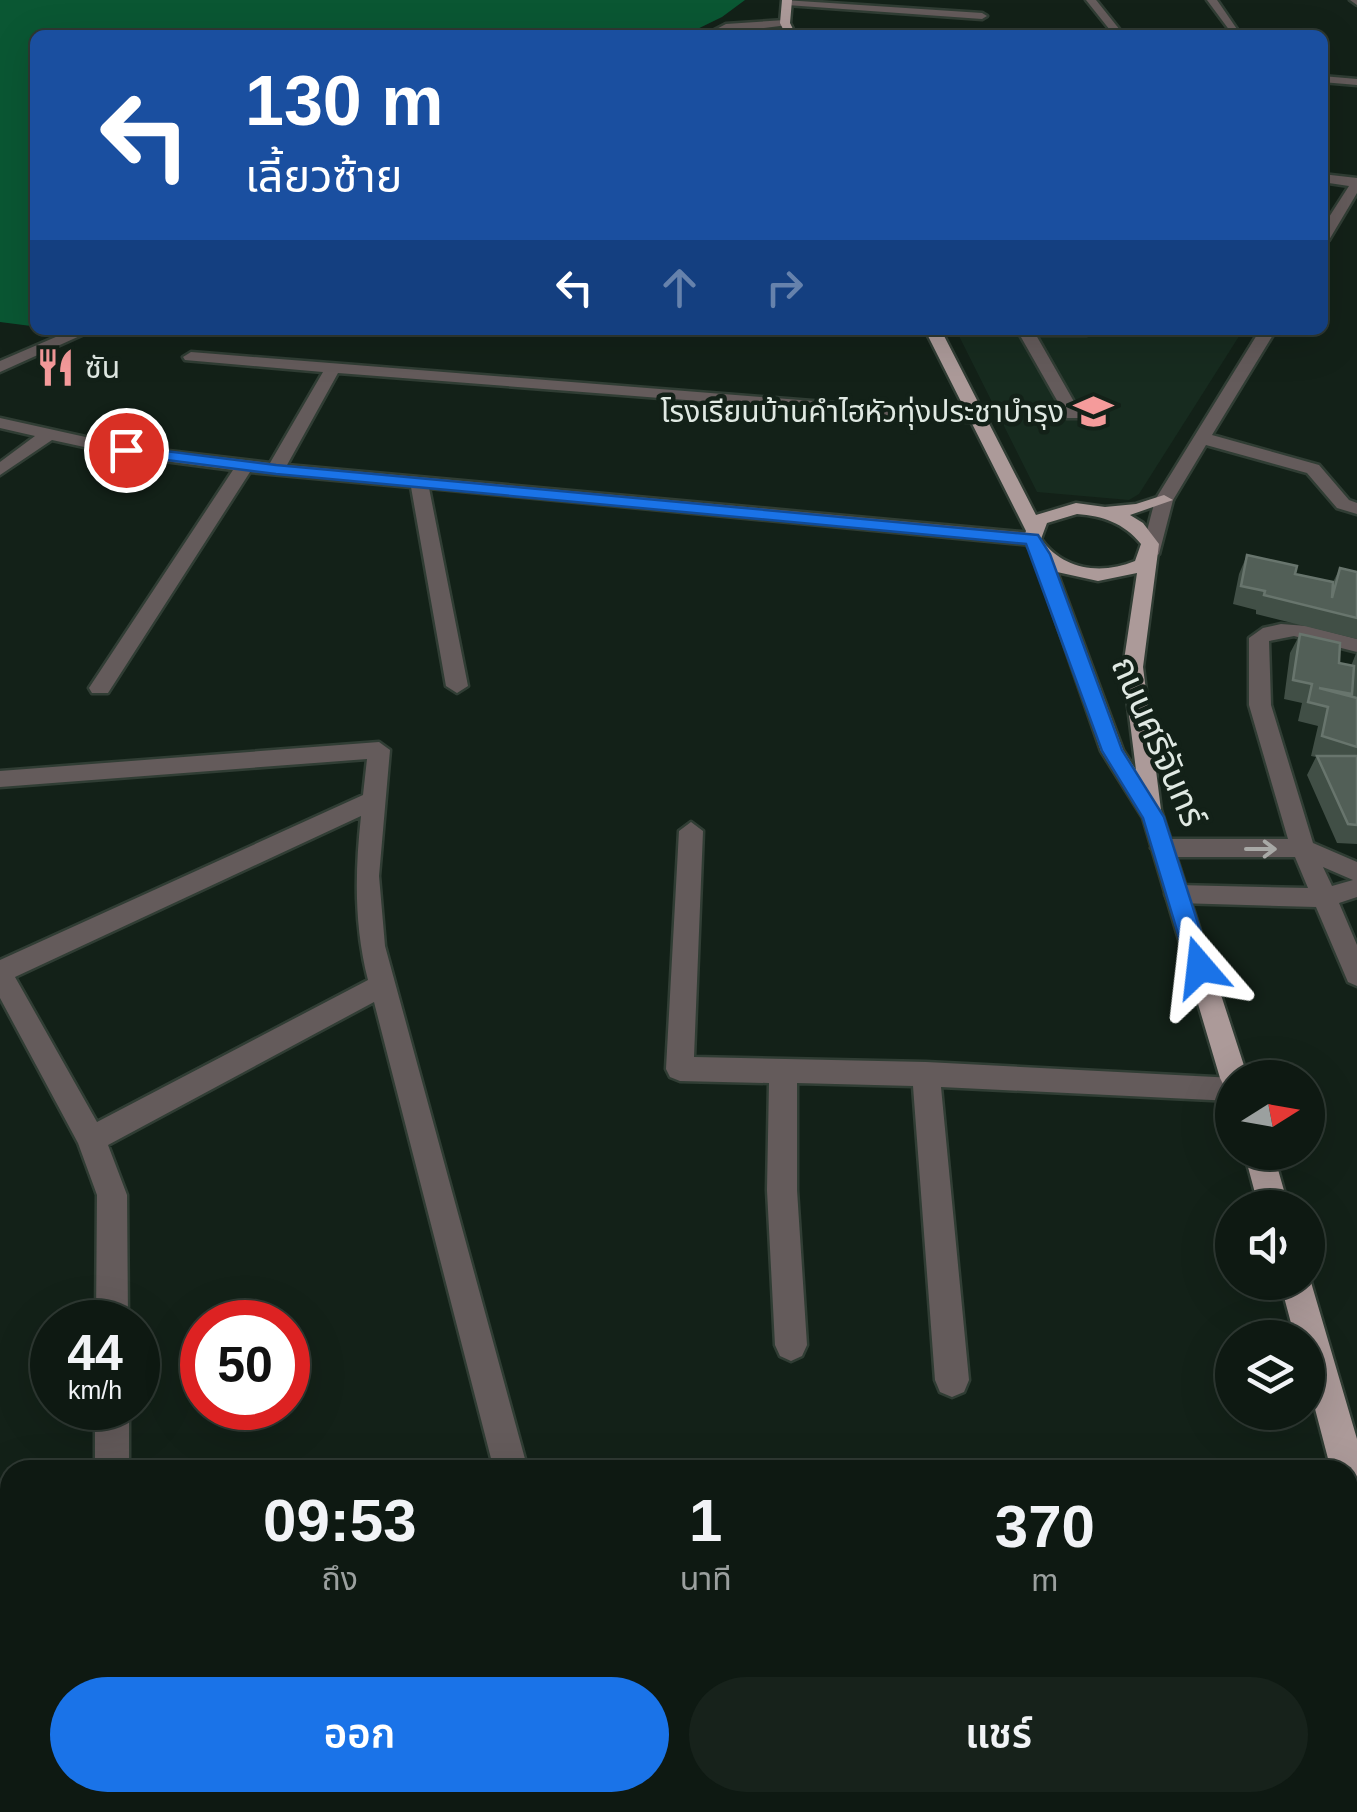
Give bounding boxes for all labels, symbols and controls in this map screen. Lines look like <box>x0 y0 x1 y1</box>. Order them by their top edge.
text: 130 m <box>245 62 443 140</box>
icon: left <box>80 70 210 200</box>
text: เลี้ยวซ้าย <box>245 151 402 202</box>
icon: left <box>547 260 602 315</box>
icon: ahead <box>652 260 707 315</box>
icon: right <box>757 260 812 315</box>
restaurant icon: ซัน <box>34 346 76 388</box>
place label: ซัน <box>85 351 120 384</box>
school or university icon: โรงเรียนบ้านคำไฮหัวทุ่งประชาบำรุง <box>1073 390 1115 432</box>
place label: โรงเรียนบ้านคำไฮหัวทุ่งประชาบำรุง <box>661 395 1064 430</box>
pin <box>84 408 169 493</box>
icon: arrive <box>99 423 154 478</box>
street label: ถนนศรีจันทร์ <box>1104 650 1214 833</box>
one-way arrow <box>1244 840 1276 858</box>
position arrow <box>1148 915 1252 1019</box>
north arrow <box>1215 1060 1325 1170</box>
map controls <box>1215 1060 1325 1430</box>
button: sound <box>1215 1190 1325 1300</box>
speed limit sign: 50 <box>180 1300 310 1430</box>
button: layers <box>1215 1320 1325 1430</box>
text: 44 <box>67 1325 123 1381</box>
text: km/h <box>68 1376 122 1404</box>
text: 09:53 <box>263 1487 417 1554</box>
text: 1 <box>689 1487 722 1554</box>
text: 370 <box>995 1493 1095 1560</box>
text: ถึง <box>322 1561 358 1597</box>
text: นาที <box>680 1561 732 1597</box>
text: m <box>1032 1562 1058 1598</box>
button: ออก <box>50 1677 669 1792</box>
button: แชร์ <box>689 1677 1308 1792</box>

